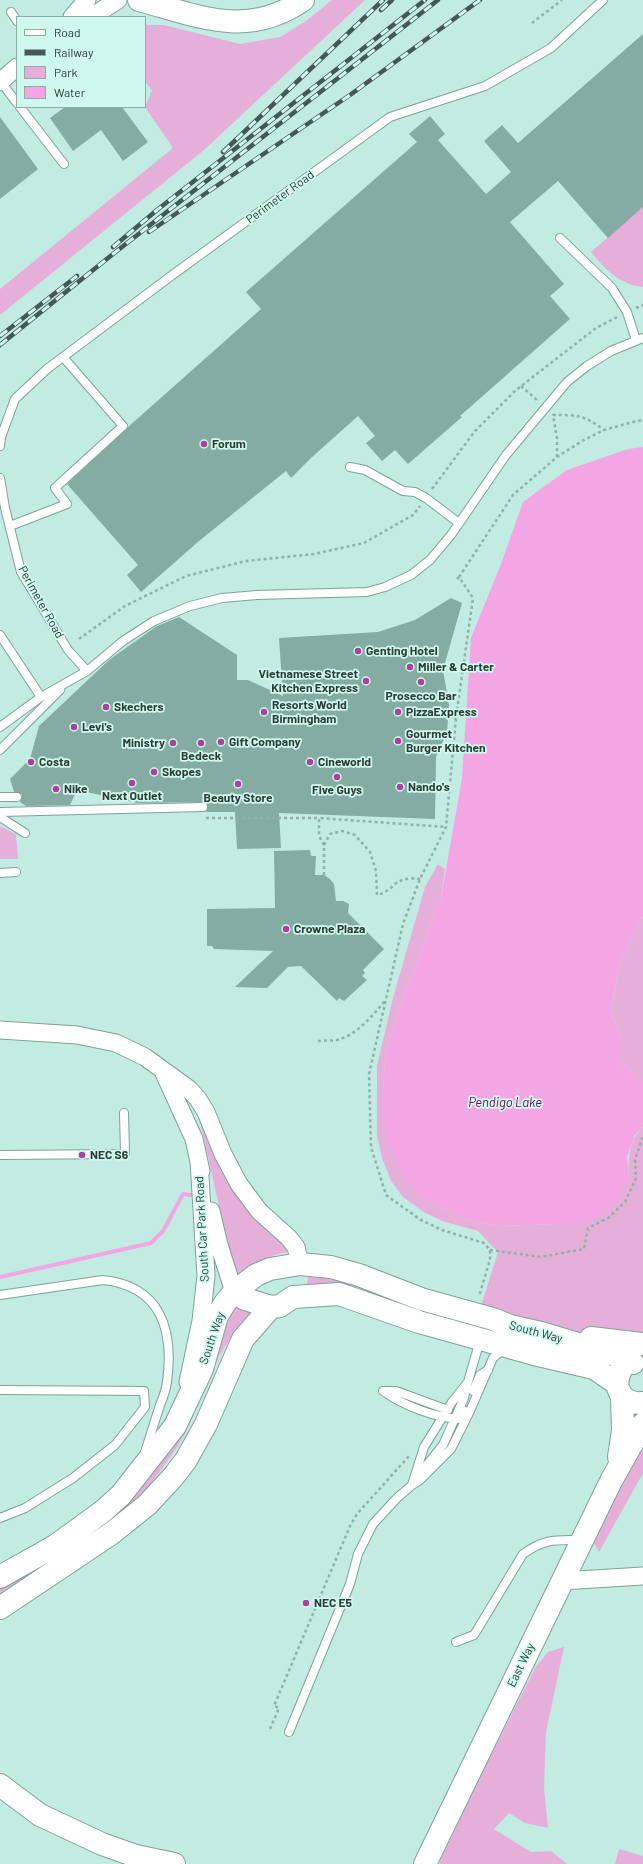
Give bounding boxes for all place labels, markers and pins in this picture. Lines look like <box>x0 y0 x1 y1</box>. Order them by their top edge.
place label: Forum <box>212 437 246 451</box>
marker: Forum <box>199 439 209 449</box>
place label: Genting Hotel <box>366 644 438 658</box>
marker: Genting Hotel <box>353 646 363 656</box>
place label: Miller & Carter <box>418 660 494 674</box>
marker: Miller & Carter <box>405 662 415 672</box>
place label: Vietnamese Street Kitchen Express <box>259 667 358 695</box>
marker: Vietnamese Street Kitchen Express <box>361 676 371 686</box>
marker: Prosecco Bar <box>416 677 426 687</box>
place label: Prosecco Bar <box>385 689 457 703</box>
place label: Resorts World Birmingham <box>272 698 347 726</box>
place label: Skechers <box>114 700 164 714</box>
marker: Skechers <box>101 702 111 712</box>
place label: PizzaExpress <box>406 705 477 719</box>
marker: Resorts World Birmingham <box>259 707 269 717</box>
marker: PizzaExpress <box>393 707 403 717</box>
place label: Levi's <box>82 720 112 734</box>
marker: Levi's <box>69 722 79 732</box>
place label: Gourmet Burger Kitchen <box>406 727 486 755</box>
place label: Gift Company <box>229 735 300 749</box>
place label: Ministry <box>122 736 165 750</box>
marker: Gourmet Burger Kitchen <box>393 736 403 746</box>
marker: Gift Company <box>216 737 226 747</box>
marker: Ministry <box>168 738 178 748</box>
marker: Bedeck <box>196 738 206 748</box>
place label: Bedeck <box>181 749 221 763</box>
place label: Costa <box>39 755 70 769</box>
place label: Cineworld <box>318 755 371 769</box>
marker: Costa <box>26 757 36 767</box>
marker: Cineworld <box>305 757 315 767</box>
place label: Skopes <box>162 765 201 779</box>
marker: Skopes <box>149 767 159 777</box>
marker: Five Guys <box>332 772 342 782</box>
marker: Next Outlet <box>127 778 137 788</box>
marker: Beauty Store <box>233 779 243 789</box>
place label: Nando's <box>408 780 450 794</box>
place label: Nike <box>64 782 87 796</box>
marker: Nando's <box>395 782 405 792</box>
place label: Five Guys <box>312 783 362 797</box>
marker: Nike <box>51 784 61 794</box>
place label: Next Outlet <box>102 789 162 803</box>
place label: Beauty Store <box>203 791 273 805</box>
place label: Crowne Plaza <box>294 922 365 936</box>
marker: Crowne Plaza <box>281 924 291 934</box>
place label: NEC S6 <box>90 1148 128 1162</box>
marker: NEC S6 <box>77 1150 87 1160</box>
place label: NEC E5 <box>314 1596 352 1610</box>
marker: NEC E5 <box>301 1598 311 1608</box>

